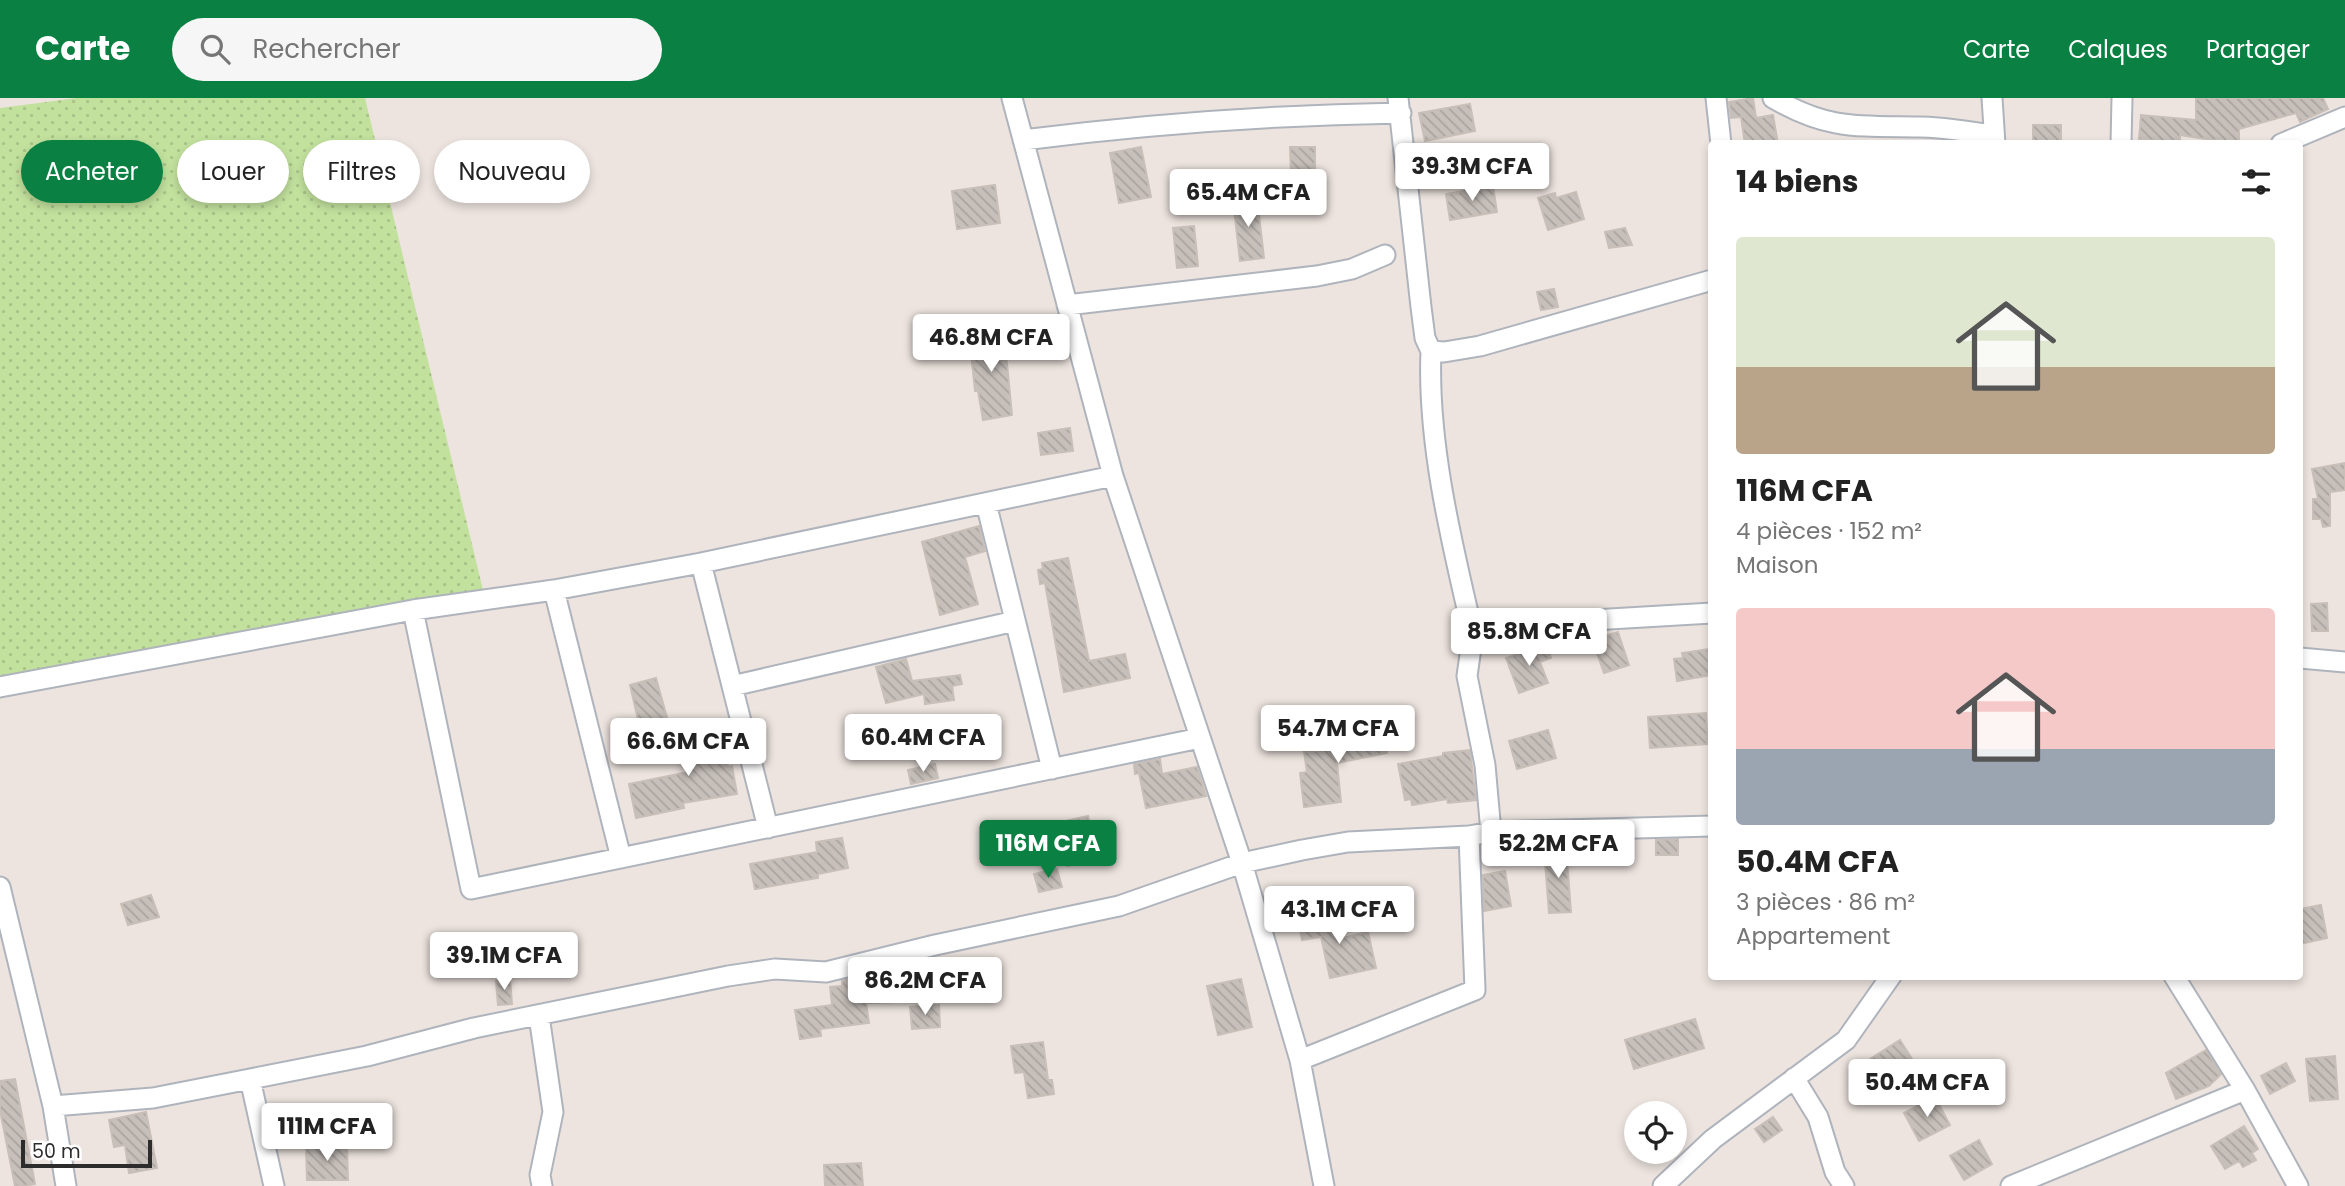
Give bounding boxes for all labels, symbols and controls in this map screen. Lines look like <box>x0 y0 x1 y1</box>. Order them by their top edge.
search box <box>172 18 662 81</box>
text: Carte <box>35 25 130 72</box>
icon: search <box>196 30 234 68</box>
text: Rechercher <box>252 31 401 67</box>
text: Carte <box>1963 33 2030 66</box>
text: Calques <box>2068 33 2168 66</box>
text: Partager <box>2206 33 2310 66</box>
chip: Acheter <box>21 140 163 203</box>
chip: Louer <box>177 140 289 203</box>
chip: Filtres <box>303 140 420 203</box>
chip: Nouveau <box>434 140 590 203</box>
pin: 39.3M CFA <box>1392 144 1552 203</box>
text: 39.3M CFA <box>1411 150 1533 182</box>
text: 14 biens <box>1736 160 1859 203</box>
icon: filters <box>2237 163 2275 201</box>
pin: 65.4M CFA <box>1168 170 1328 229</box>
text: 65.4M CFA <box>1186 176 1310 208</box>
icon: home <box>1943 283 2069 409</box>
pin: 46.8M CFA <box>911 314 1071 374</box>
text: 46.8M CFA <box>929 321 1053 353</box>
text: 116M CFA <box>1736 469 1873 512</box>
text: 4 pièces · 152 m² <box>1736 515 1922 547</box>
text: Maison <box>1736 549 1818 581</box>
pin: 85.8M CFA <box>1449 608 1609 668</box>
text: 85.8M CFA <box>1467 615 1591 647</box>
icon: home <box>1943 654 2069 780</box>
pin: 54.7M CFA <box>1258 706 1418 765</box>
text: 54.7M CFA <box>1277 712 1399 744</box>
pin: 60.4M CFA <box>843 714 1003 774</box>
pin: 66.6M CFA <box>608 718 768 778</box>
text: 60.4M CFA <box>861 721 985 753</box>
text: 66.6M CFA <box>626 725 750 757</box>
pin: 116M CFA <box>976 820 1120 880</box>
pin: 52.2M CFA <box>1478 820 1638 880</box>
text: 116M CFA <box>996 827 1101 859</box>
text: 52.2M CFA <box>1498 827 1618 859</box>
text: 50.4M CFA <box>1736 840 1899 883</box>
pin: 43.1M CFA <box>1259 886 1419 946</box>
text: 3 pièces · 86 m² <box>1736 886 1915 918</box>
text: 43.1M CFA <box>1280 893 1398 925</box>
text: Appartement <box>1736 920 1890 952</box>
pin: 39.1M CFA <box>424 932 584 992</box>
text: 39.1M CFA <box>446 939 562 971</box>
pin: 86.2M CFA <box>845 958 1005 1017</box>
text: 86.2M CFA <box>864 964 986 996</box>
pin: 50.4M CFA <box>1847 1060 2007 1119</box>
text: 50.4M CFA <box>1864 1066 1990 1098</box>
map controls <box>1624 1101 1687 1164</box>
button: locate <box>1624 1101 1687 1164</box>
pin: 111M CFA <box>255 1104 399 1163</box>
text: 111M CFA <box>278 1110 377 1142</box>
scale bar <box>21 1137 152 1169</box>
text: 50 m <box>32 1138 81 1165</box>

